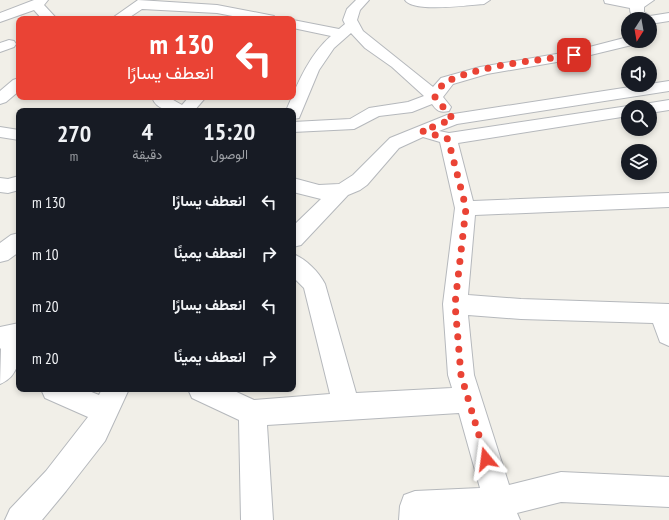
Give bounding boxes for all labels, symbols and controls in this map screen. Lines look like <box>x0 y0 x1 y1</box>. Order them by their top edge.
north arrow <box>621 12 657 48</box>
map controls <box>621 12 657 180</box>
text: 130 m <box>150 25 214 62</box>
icon: left <box>228 32 280 84</box>
pin <box>557 38 591 72</box>
icon: arrive <box>563 44 585 66</box>
button: sound <box>621 56 657 92</box>
text: انعطف يسارًا <box>127 61 214 84</box>
button: search <box>621 100 657 136</box>
text: 4 <box>142 116 153 147</box>
text: 15:20 <box>203 116 255 147</box>
text: 270 <box>57 118 91 149</box>
button: layers <box>621 144 657 180</box>
text: دقيقة <box>132 146 162 163</box>
text: الوصول <box>210 146 248 163</box>
text: m <box>70 148 78 165</box>
text: انعطف يسارًا <box>172 191 246 210</box>
icon: left <box>258 191 280 213</box>
text: 130 m <box>32 193 65 212</box>
text: انعطف يمينًا <box>174 243 246 262</box>
icon: right <box>258 243 280 265</box>
text: 10 m <box>32 245 58 264</box>
text: انعطف يسارًا <box>172 295 246 314</box>
icon: left <box>258 295 280 317</box>
text: 20 m <box>32 297 58 316</box>
text: انعطف يمينًا <box>174 347 246 366</box>
icon: right <box>258 347 280 369</box>
text: 20 m <box>32 349 58 368</box>
position arrow <box>465 438 507 480</box>

